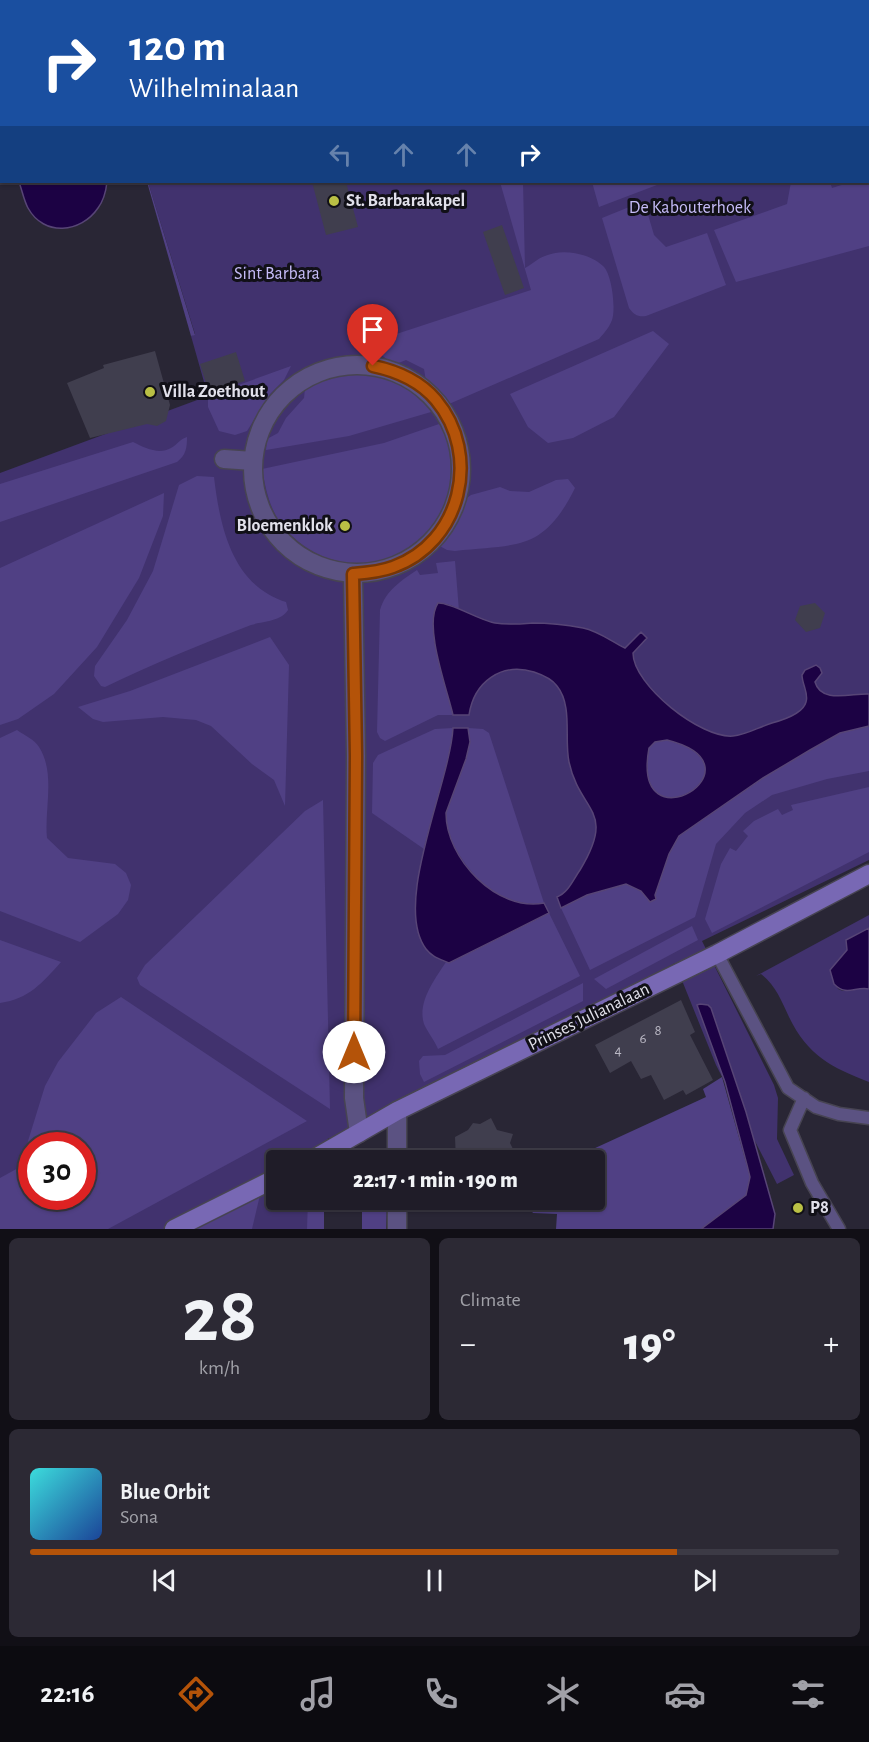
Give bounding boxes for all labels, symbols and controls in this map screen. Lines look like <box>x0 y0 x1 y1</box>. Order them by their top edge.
icon: right <box>30 24 108 102</box>
text: 120 m <box>129 26 226 68</box>
text: Wilhelminalaan <box>129 75 299 102</box>
icon: left <box>324 138 357 171</box>
icon: ahead <box>387 138 420 171</box>
icon: ahead <box>450 138 483 171</box>
icon: right <box>513 138 546 171</box>
place label: St. Barbarakapel <box>346 192 465 210</box>
marker: St. Barbarakapel <box>327 194 341 208</box>
park label: De Kabouterhoek <box>629 199 752 217</box>
park label: Sint Barbara <box>234 265 320 283</box>
pin <box>347 304 398 366</box>
icon: arrive <box>356 313 389 346</box>
place label: Villa Zoethout <box>162 383 265 401</box>
marker: Villa Zoethout <box>143 385 157 399</box>
place label: Bloemenklok <box>236 517 333 535</box>
marker: Bloemenklok <box>338 519 352 533</box>
street label: Prinses Julianalaan <box>526 980 652 1054</box>
position arrow <box>322 1020 386 1084</box>
house number: 8 <box>654 1023 662 1038</box>
house number: 6 <box>639 1031 647 1046</box>
house number: 4 <box>614 1043 622 1058</box>
speed limit sign: 30 <box>18 1132 96 1210</box>
text: 22:17 · 1 min · 190 m <box>353 1169 518 1191</box>
place label: P8 <box>810 1199 829 1217</box>
marker: P8 <box>791 1201 805 1215</box>
text: 28 <box>182 1278 257 1356</box>
text: Climate <box>460 1290 521 1310</box>
text: 19° <box>624 1323 675 1368</box>
text: − <box>460 1328 476 1361</box>
text: + <box>823 1328 839 1361</box>
text: km/h <box>199 1358 240 1378</box>
text: Blue Orbit <box>120 1481 210 1503</box>
text: Sona <box>120 1507 158 1527</box>
icon: previous <box>148 1564 181 1597</box>
icon: pause <box>418 1564 451 1597</box>
icon: next <box>688 1564 721 1597</box>
icon: directions <box>175 1673 217 1715</box>
icon: music <box>297 1673 339 1715</box>
icon: phone <box>420 1673 462 1715</box>
icon: climate <box>542 1673 584 1715</box>
icon: car <box>664 1673 706 1715</box>
icon: filters <box>787 1673 829 1715</box>
text: 22:16 <box>40 1680 95 1707</box>

